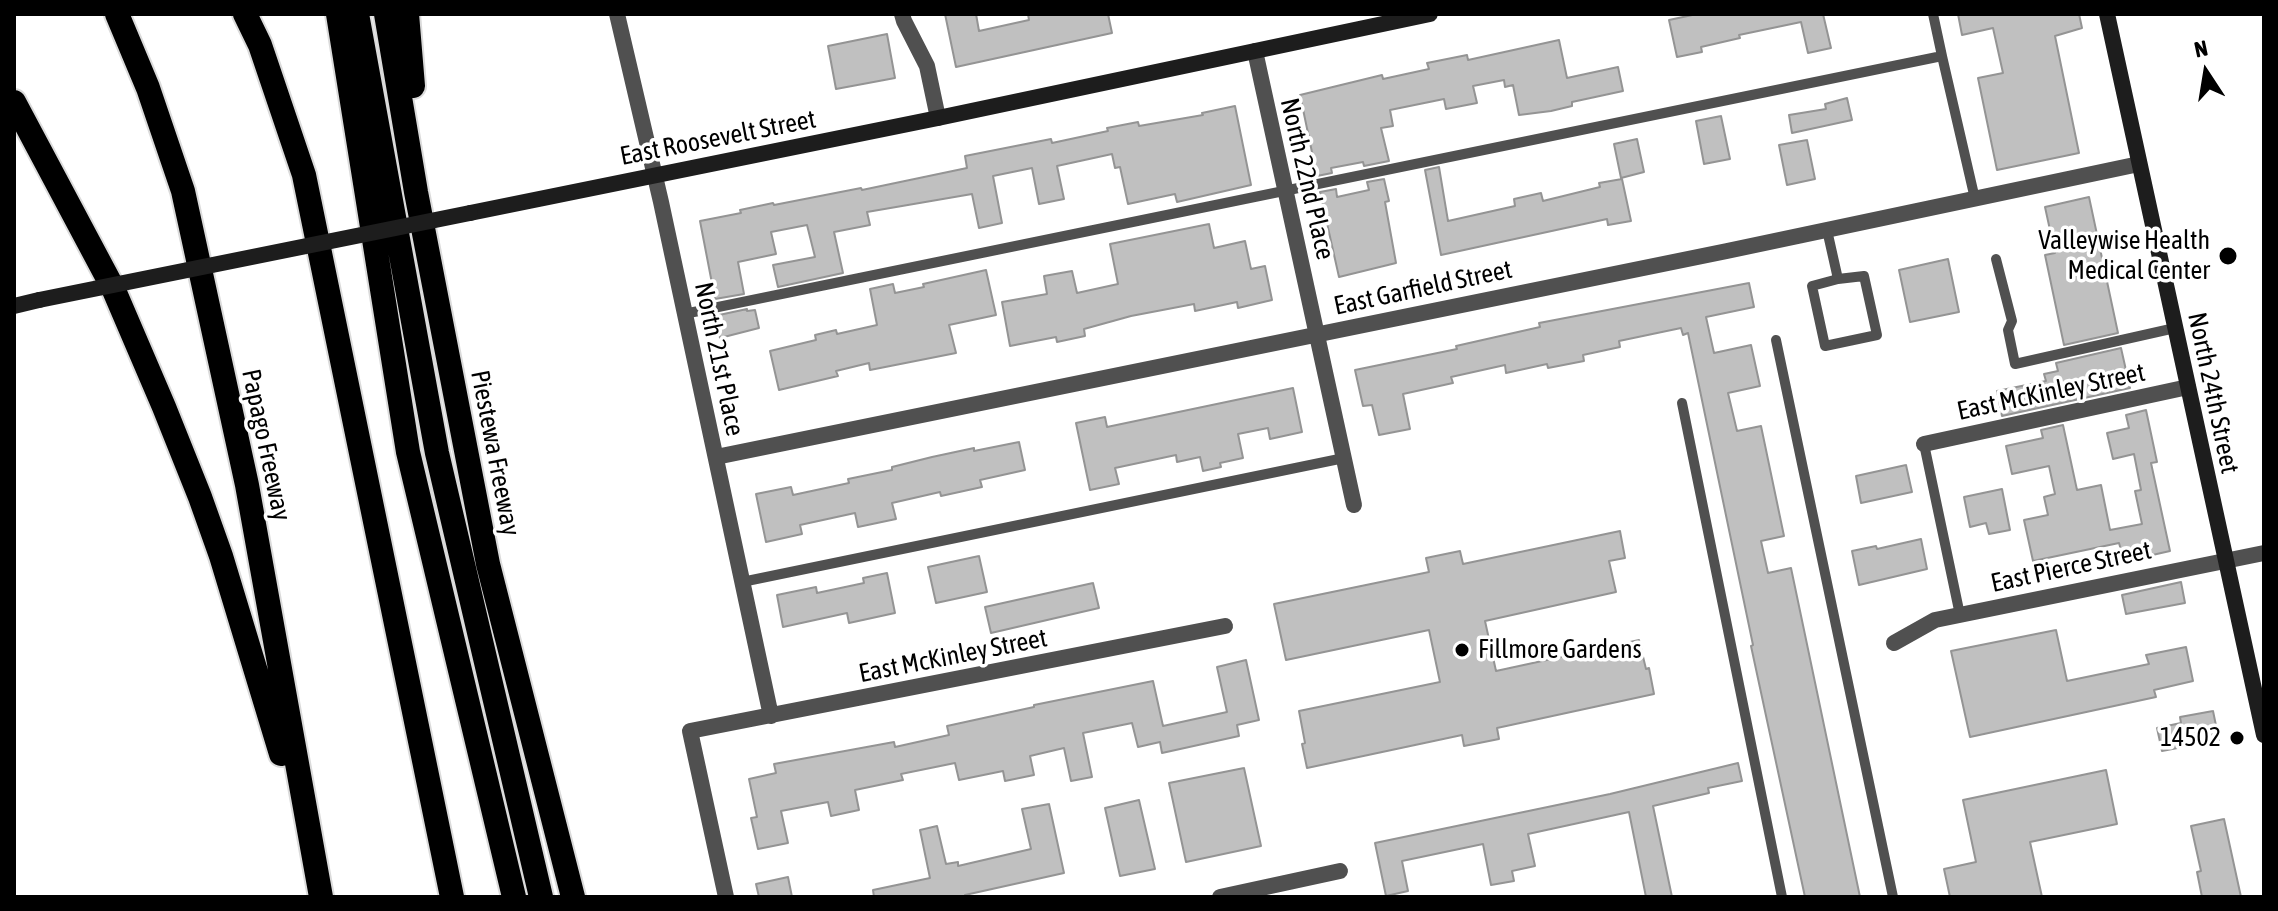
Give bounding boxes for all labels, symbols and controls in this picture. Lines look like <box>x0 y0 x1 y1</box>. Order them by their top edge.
north arrow <box>2166 32 2246 112</box>
text: N <box>2192 34 2210 63</box>
street label: North 22nd Place <box>1273 95 1341 263</box>
street label: East Roosevelt Street <box>617 104 819 172</box>
place label: Valleywise Health Medical Center <box>2038 225 2210 286</box>
marker: Valleywise Health Medical Center <box>2217 245 2239 267</box>
street label: East Garfield Street <box>1331 254 1515 322</box>
street label: North 21st Place <box>687 279 751 439</box>
street label: North 24th Street <box>2181 310 2245 476</box>
street label: East McKinley Street <box>1954 357 2148 427</box>
street label: Papago Freeway <box>235 366 297 524</box>
street label: Piestewa Freeway <box>464 368 526 538</box>
street label: East Pierce Street <box>1988 535 2154 599</box>
street label: East McKinley Street <box>856 622 1050 690</box>
place label: Fillmore Gardens <box>1478 634 1642 666</box>
marker: Fillmore Gardens <box>1453 641 1471 659</box>
place label: 14502 <box>2160 722 2221 754</box>
marker: 14502 <box>2228 729 2246 747</box>

